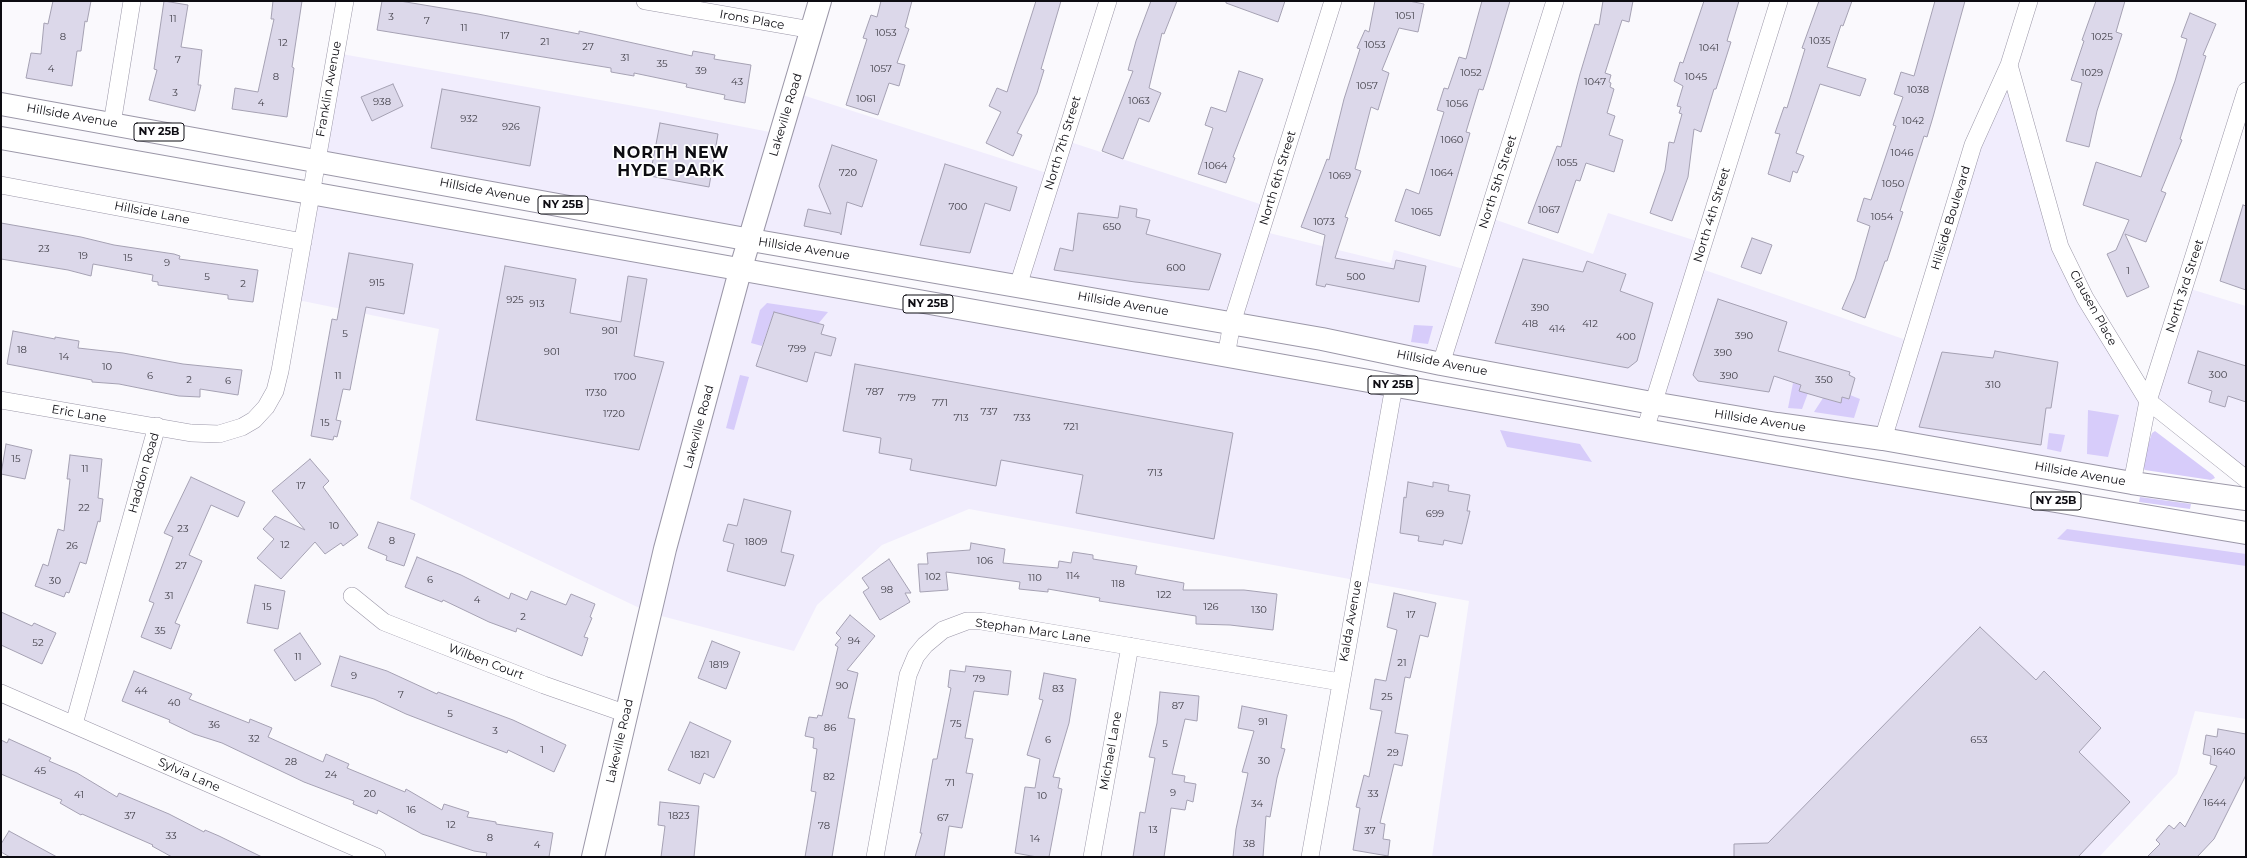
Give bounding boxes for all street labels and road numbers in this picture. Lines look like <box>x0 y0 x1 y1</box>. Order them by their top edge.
street label: Irons Place <box>718 7 786 33</box>
street label: Franklin Avenue <box>313 40 345 138</box>
street label: Lakeville Road <box>767 72 805 158</box>
street label: North 7th Street <box>1042 94 1084 192</box>
street label: Hillside Avenue <box>25 101 119 131</box>
road number: NY 25B <box>134 123 184 141</box>
street label: North 6th Street <box>1257 129 1299 227</box>
street label: North 5th Street <box>1476 133 1520 231</box>
street label: Hillside Boulevard <box>1928 164 1974 272</box>
street label: North 4th Street <box>1691 166 1733 264</box>
street label: Hillside Avenue <box>438 175 532 207</box>
road number: NY 25B <box>538 196 588 214</box>
street label: Hillside Lane <box>113 199 191 227</box>
street label: Hillside Avenue <box>757 235 851 263</box>
street label: North 3rd Street <box>2163 237 2207 335</box>
street label: Clausen Place <box>2066 268 2120 348</box>
street label: Hillside Avenue <box>1076 289 1170 319</box>
road number: NY 25B <box>903 295 953 313</box>
street label: Hillside Avenue <box>1395 347 1489 379</box>
road number: NY 25B <box>1368 376 1418 394</box>
street label: Lakeville Road <box>681 384 717 470</box>
street label: Eric Lane <box>50 402 108 426</box>
street label: Hillside Avenue <box>1713 407 1807 435</box>
street label: Haddon Road <box>126 431 162 515</box>
street label: Hillside Avenue <box>2033 459 2127 489</box>
road number: NY 25B <box>2031 492 2081 510</box>
street label: Kalda Avenue <box>1337 579 1365 663</box>
street label: Stephan Marc Lane <box>974 616 1092 646</box>
street label: Wilben Court <box>446 641 526 683</box>
street label: Lakeville Road <box>603 697 637 785</box>
street label: Michael Lane <box>1097 711 1125 791</box>
street label: Sylvia Lane <box>156 755 222 795</box>

